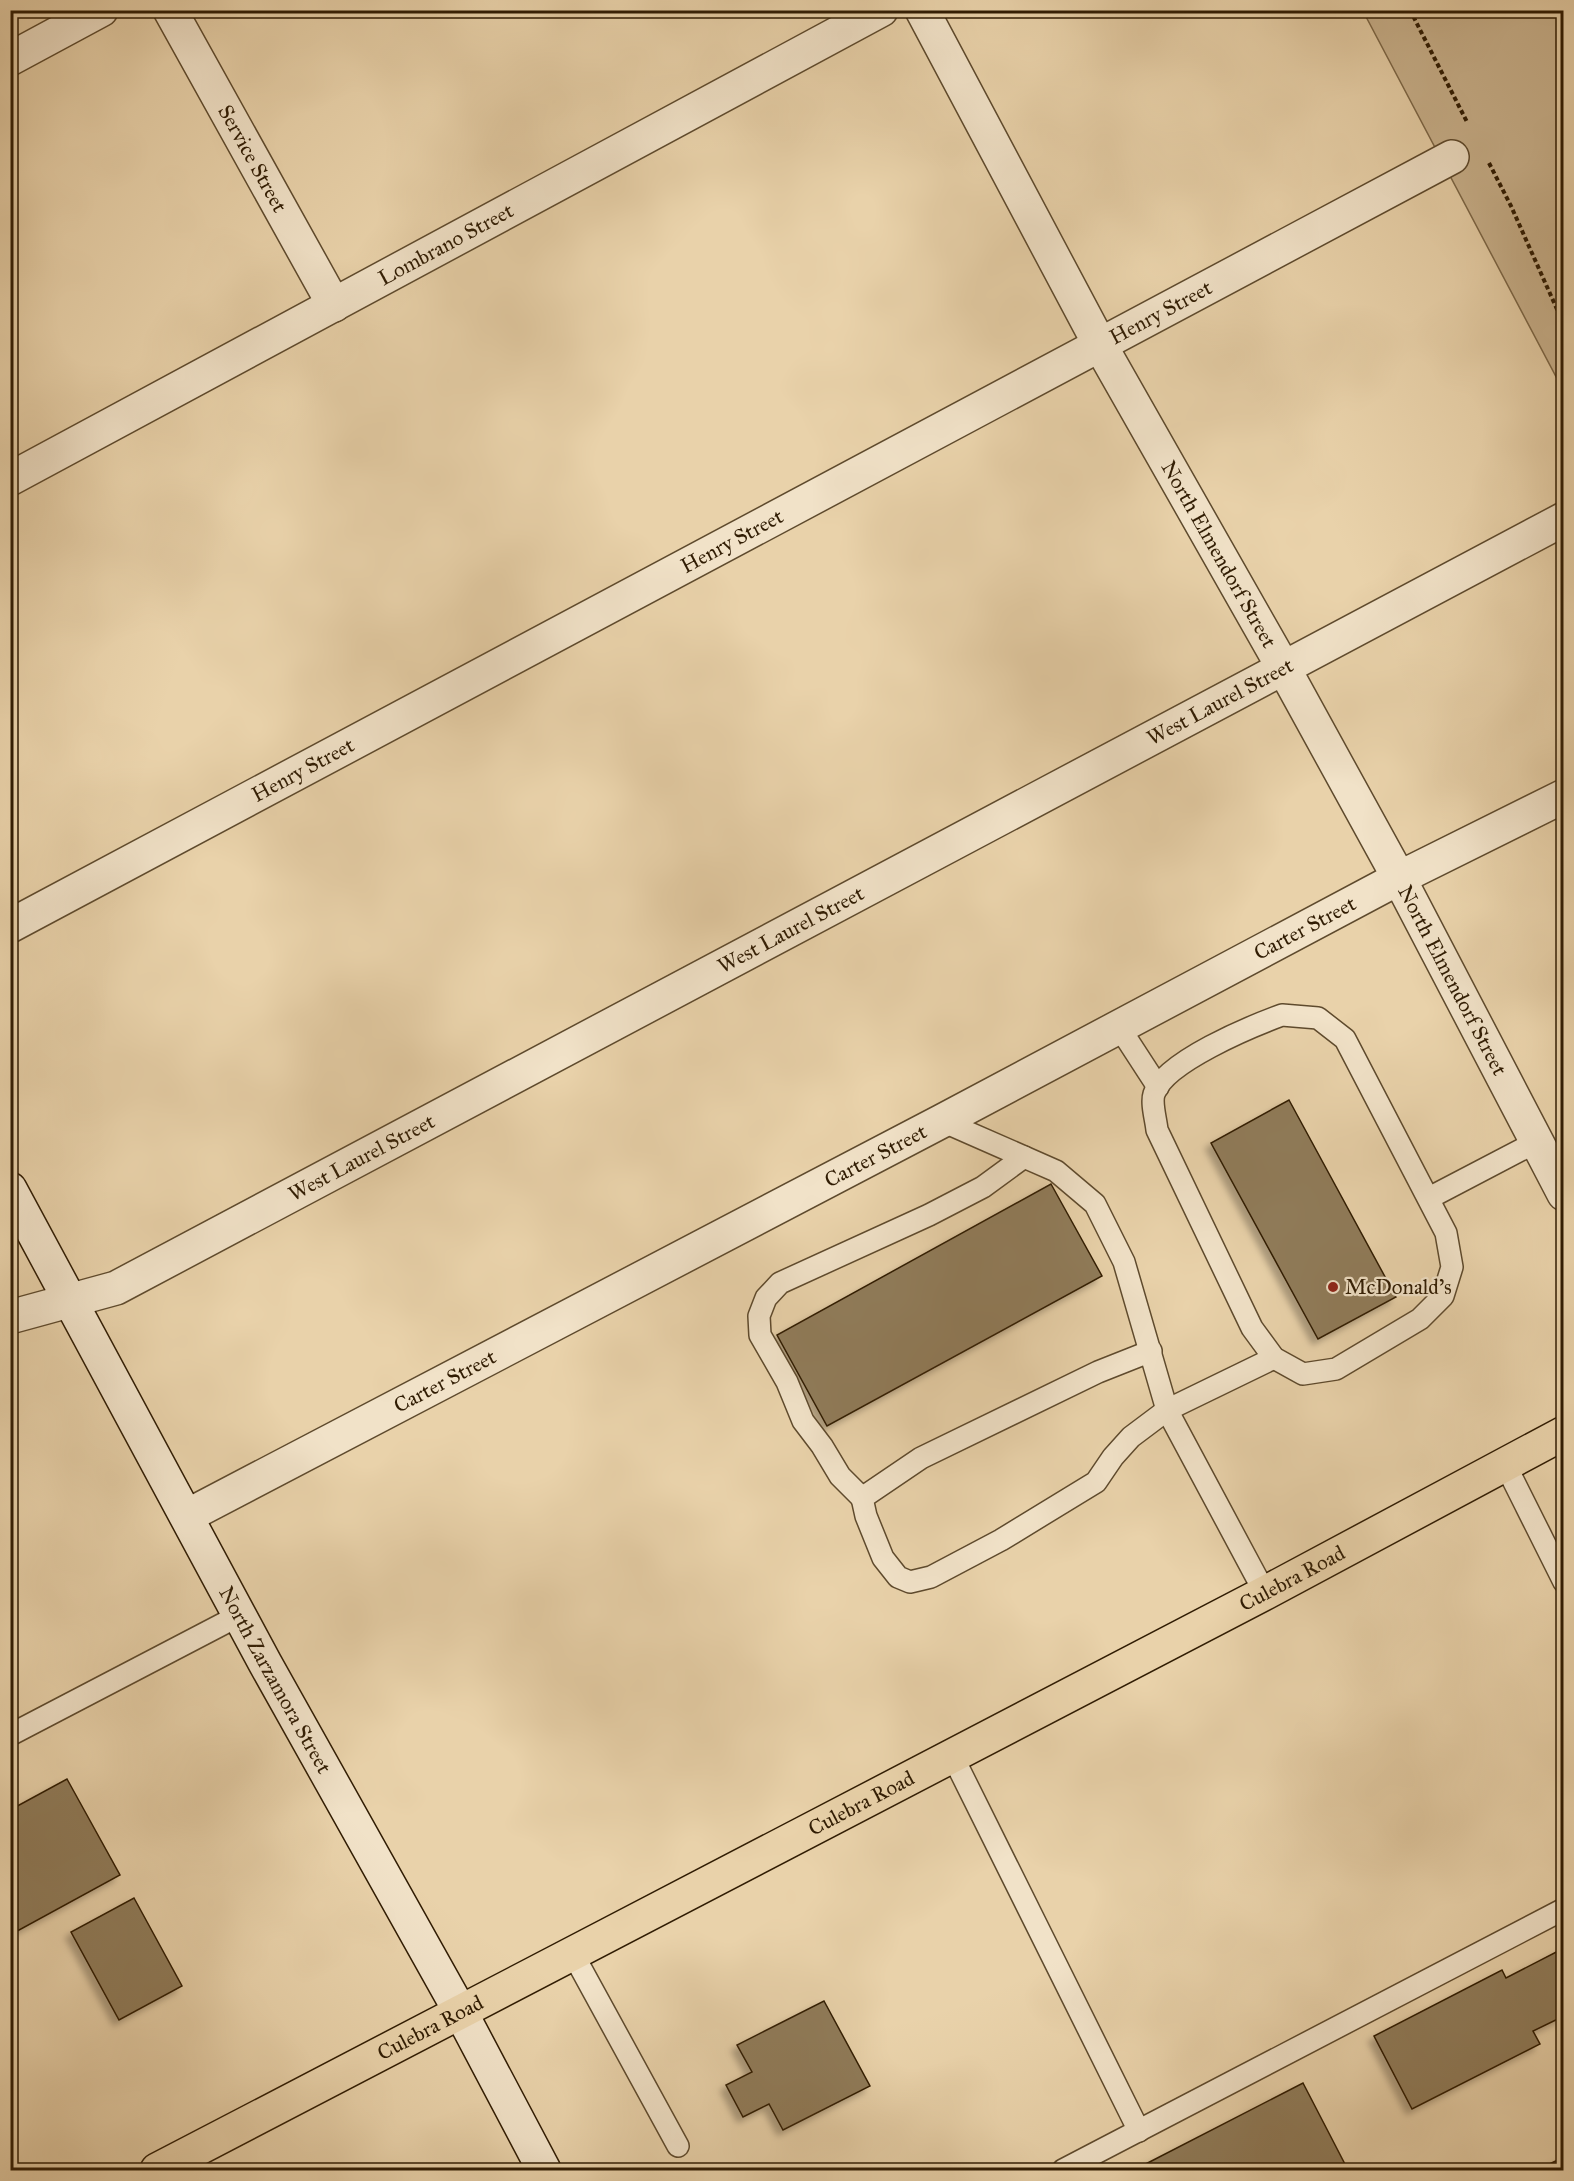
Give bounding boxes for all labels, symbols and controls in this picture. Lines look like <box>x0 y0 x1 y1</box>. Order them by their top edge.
street label: Service Street <box>212 100 293 217</box>
street label: Lombrano Street <box>374 197 518 291</box>
street label: Henry Street <box>1105 274 1217 350</box>
street label: North Elmendorf Street <box>1155 456 1283 653</box>
street label: Henry Street <box>676 503 788 579</box>
street label: West Laurel Street <box>1142 652 1298 751</box>
street label: Henry Street <box>247 732 359 808</box>
street label: West Laurel Street <box>713 880 869 979</box>
street label: North Elmendorf Street <box>1392 881 1513 1080</box>
street label: Carter Street <box>1249 890 1361 966</box>
street label: West Laurel Street <box>284 1108 440 1207</box>
street label: Carter Street <box>820 1118 932 1193</box>
place label: McDonald's <box>1345 1274 1452 1300</box>
marker: McDonald's <box>1326 1280 1340 1294</box>
street label: Carter Street <box>389 1343 501 1419</box>
street label: Culebra Road <box>1235 1539 1350 1617</box>
street label: North Zarzamora Street <box>213 1582 338 1779</box>
street label: Culebra Road <box>804 1765 919 1842</box>
street label: Culebra Road <box>373 1989 488 2066</box>

